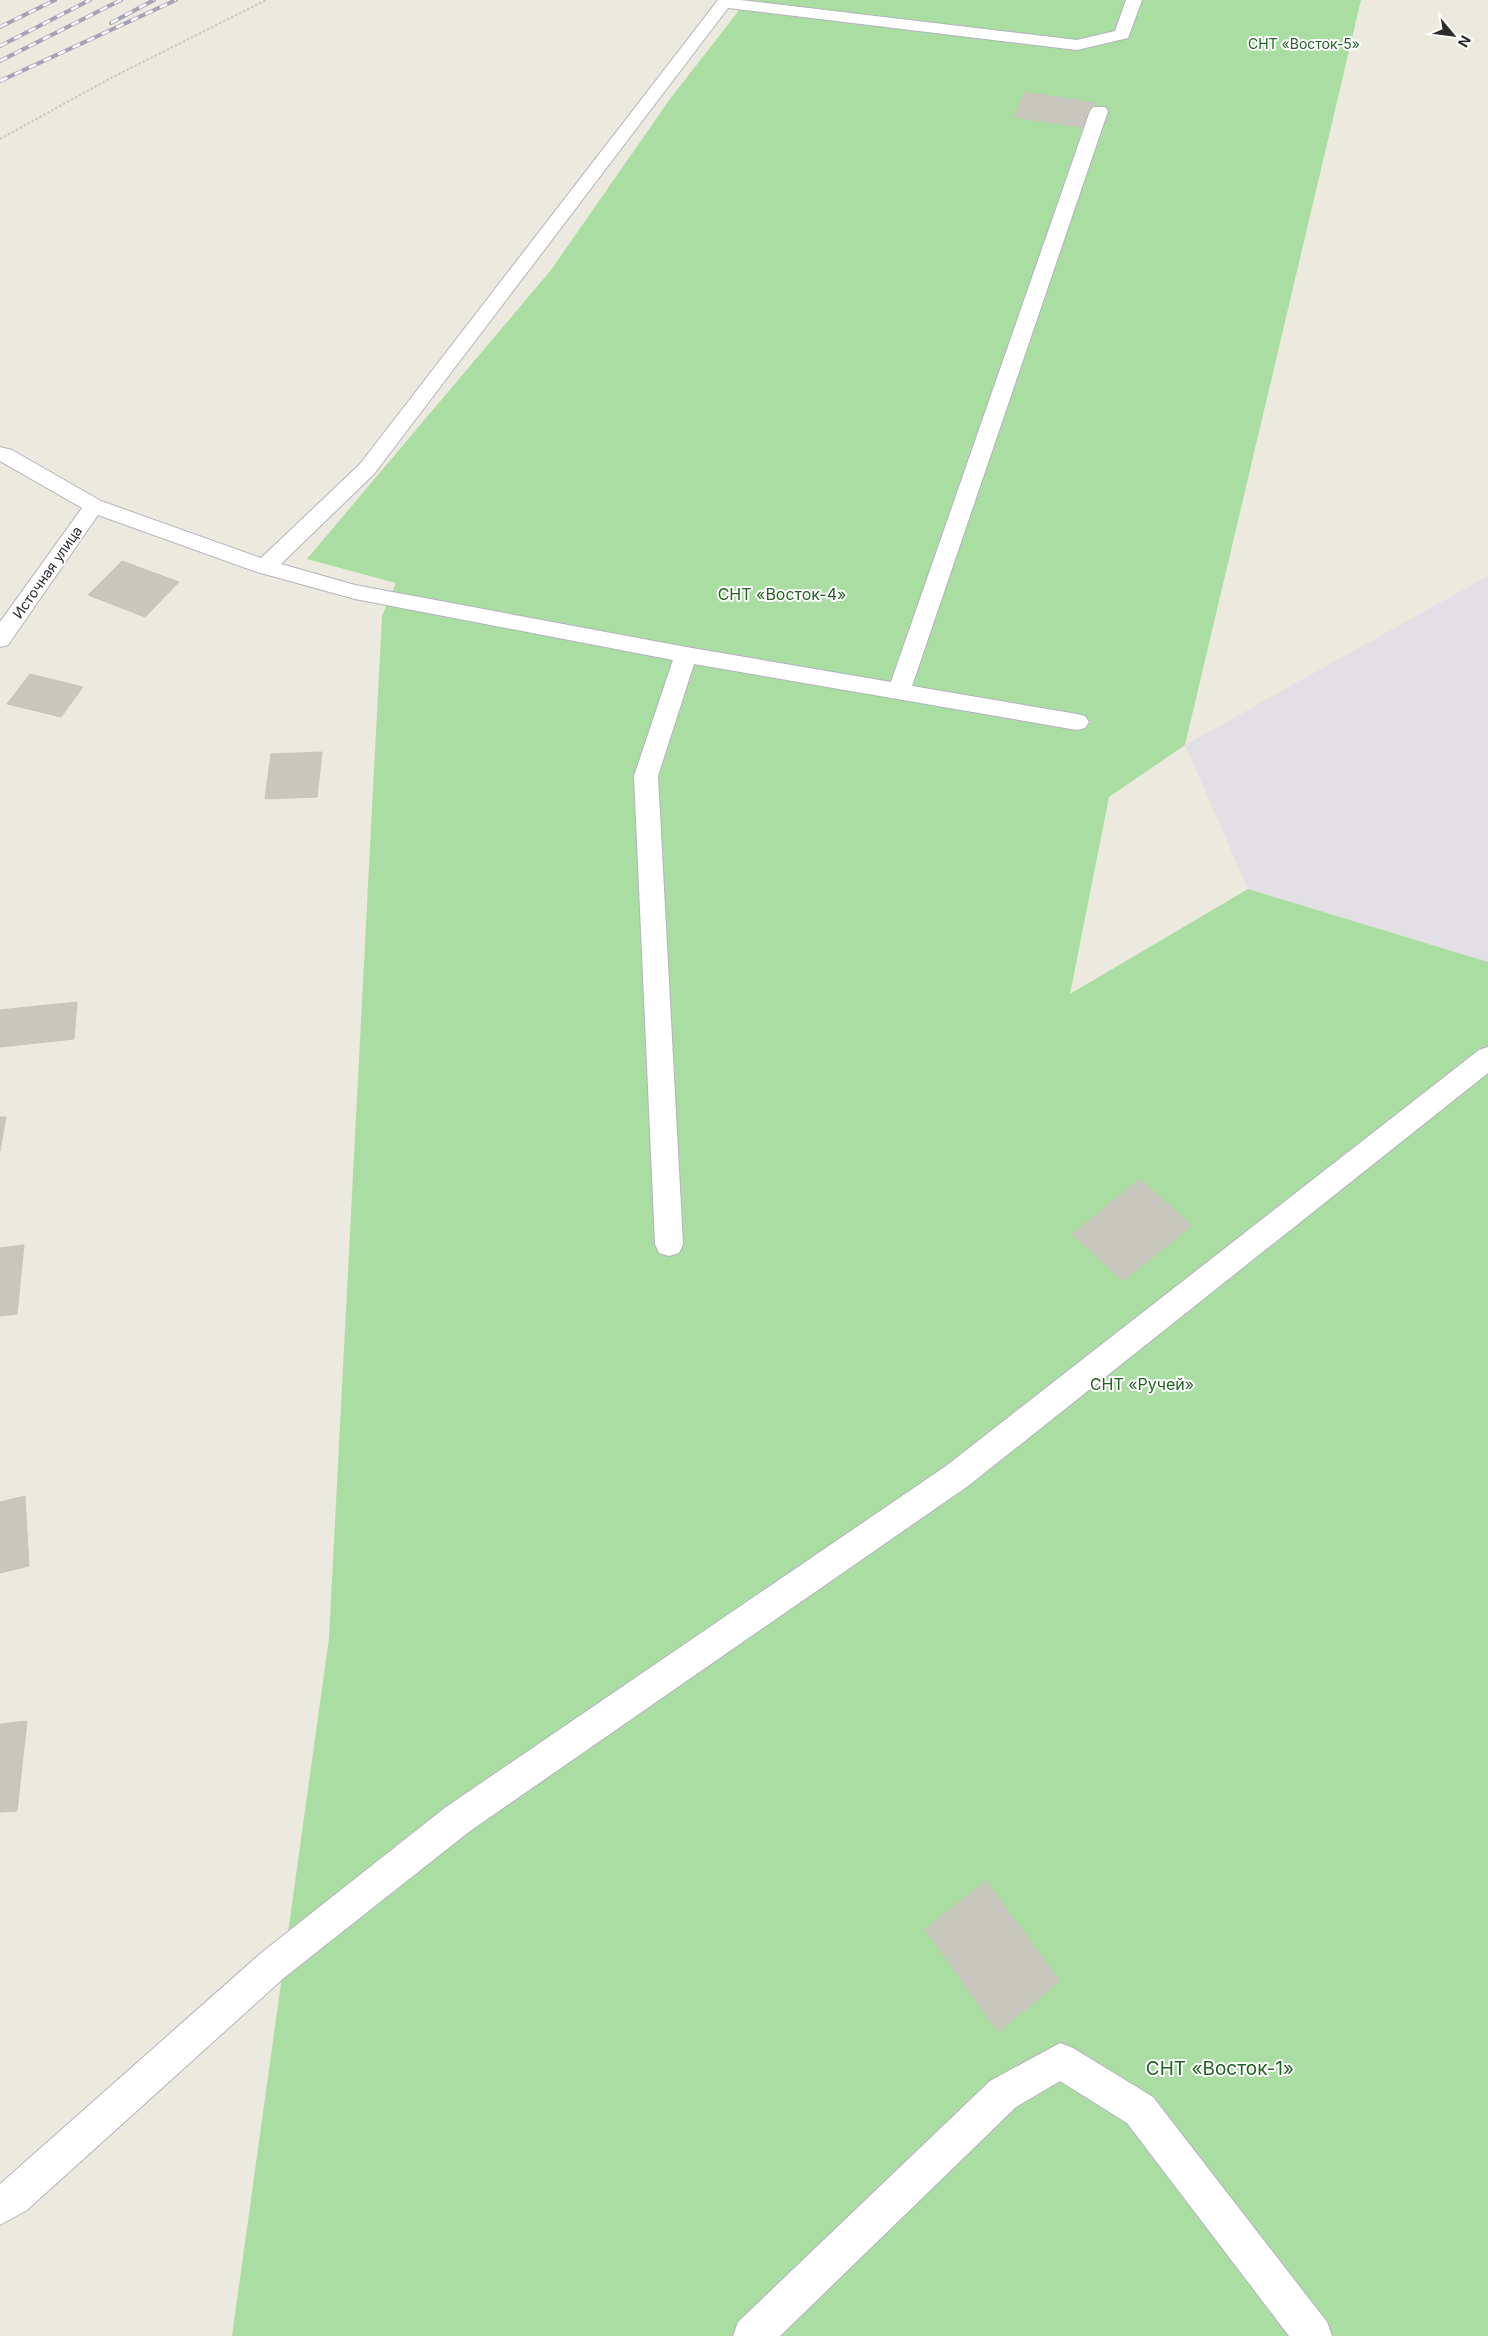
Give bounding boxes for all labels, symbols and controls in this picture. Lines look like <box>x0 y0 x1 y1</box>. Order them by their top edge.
north arrow <box>1428 10 1478 60</box>
text: N <box>1455 33 1475 50</box>
park label: СНТ «Восток-5» <box>1248 35 1360 52</box>
street label: Источная улица <box>9 522 85 622</box>
park label: СНТ «Восток-4» <box>718 584 846 604</box>
park label: СНТ «Ручей» <box>1090 1374 1194 1394</box>
park label: СНТ «Восток-1» <box>1146 2057 1294 2080</box>

